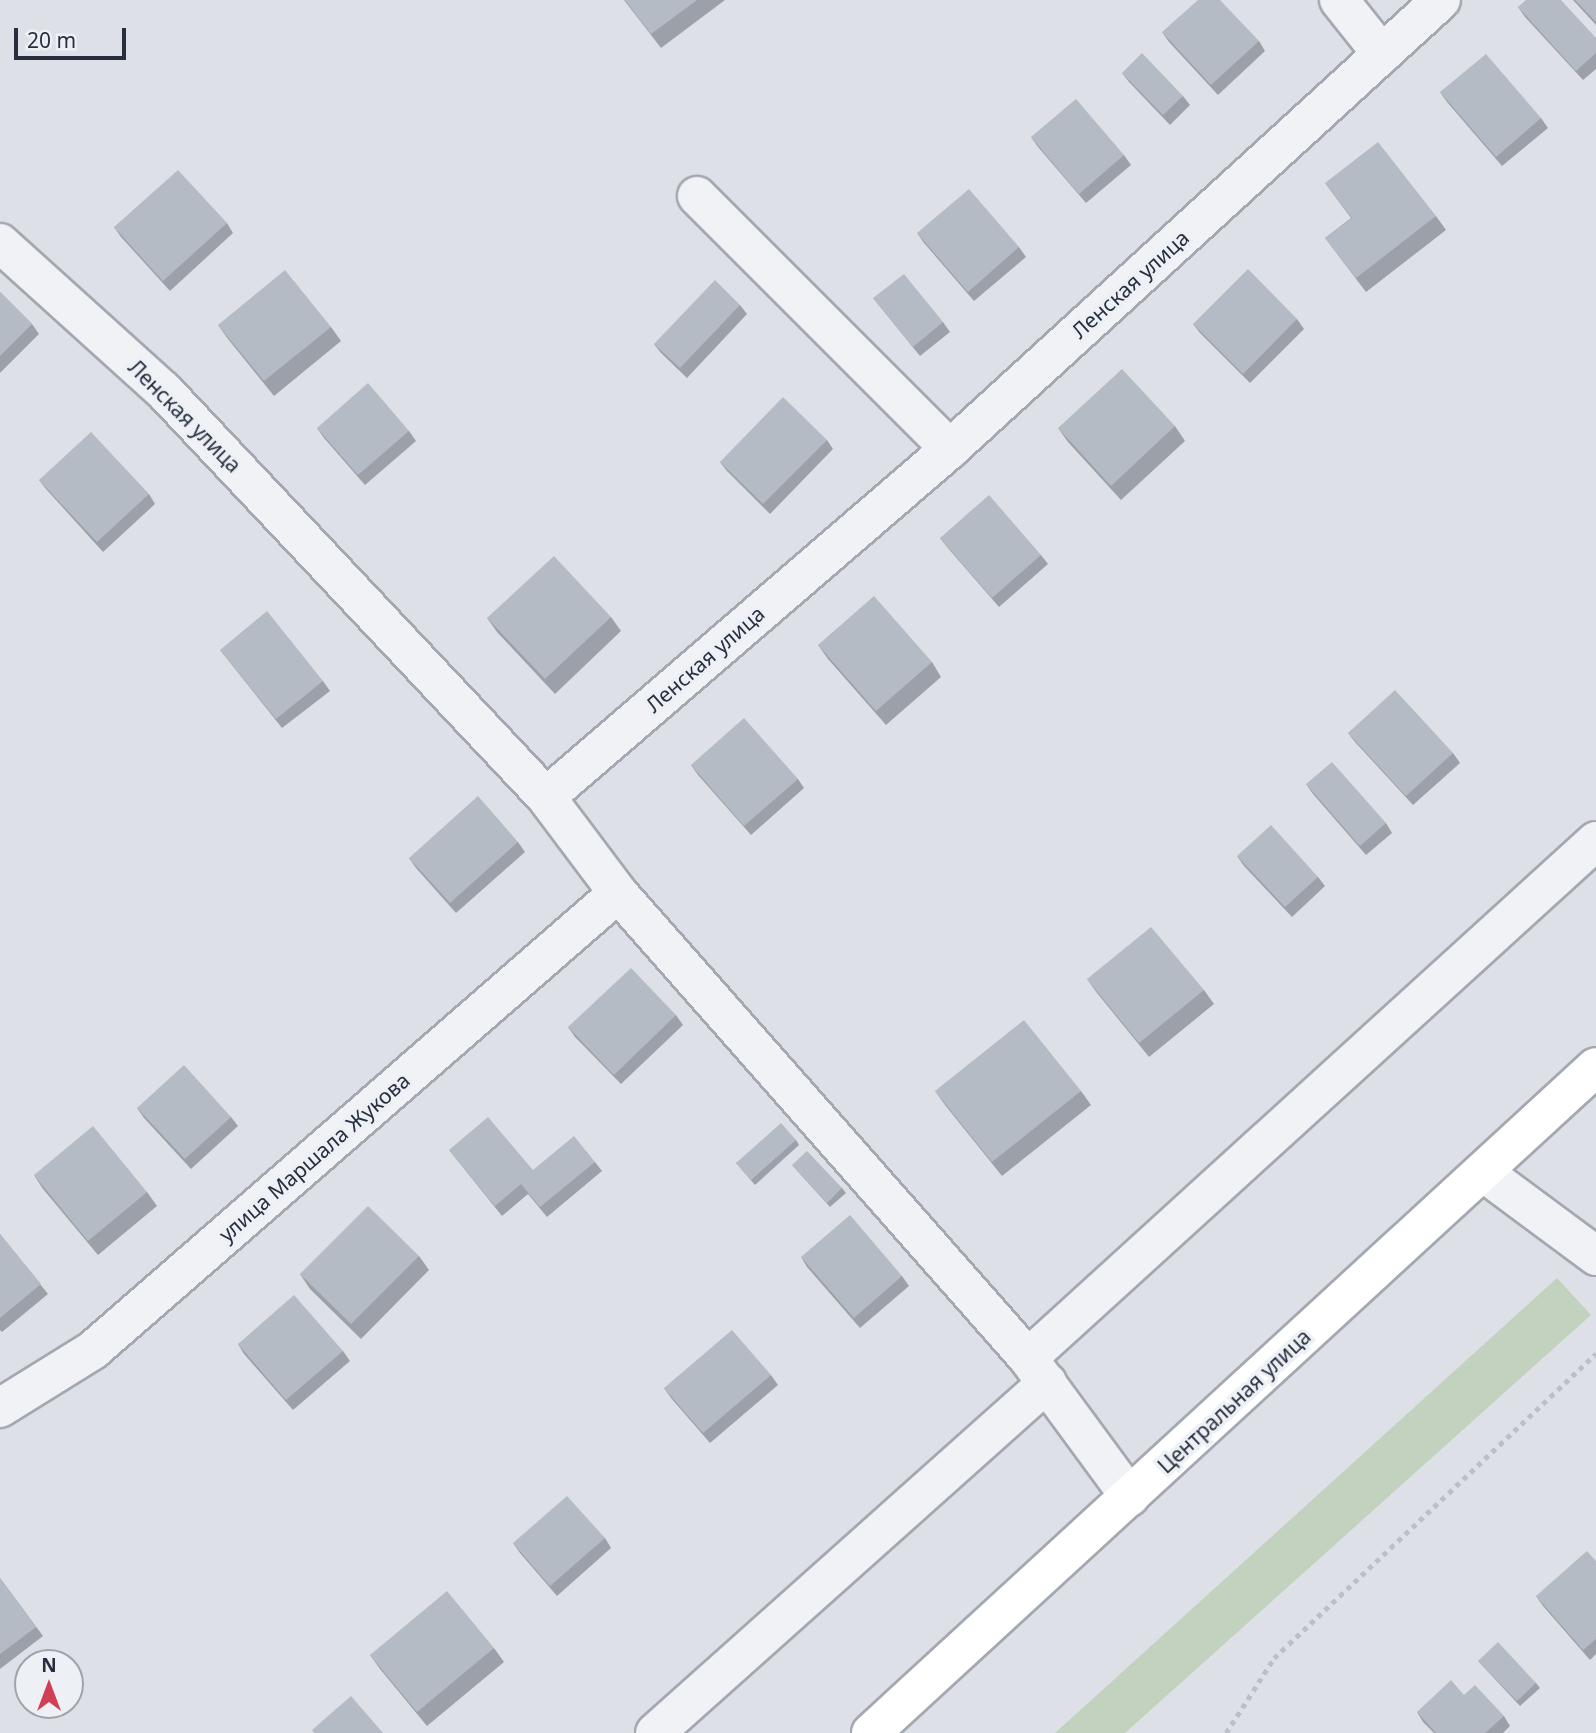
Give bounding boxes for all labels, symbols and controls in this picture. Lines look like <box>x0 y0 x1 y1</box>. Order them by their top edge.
scale bar <box>18 14 130 58</box>
text: 20 m <box>27 26 76 54</box>
street label: Ленская улица <box>1066 225 1194 343</box>
street label: Ленская улица <box>123 354 247 478</box>
street label: Ленская улица <box>641 601 769 717</box>
street label: улица Маршала Жукова <box>213 1067 415 1247</box>
street label: Центральная улица <box>1152 1324 1316 1478</box>
north arrow <box>14 1649 84 1719</box>
text: N <box>41 1652 57 1678</box>

